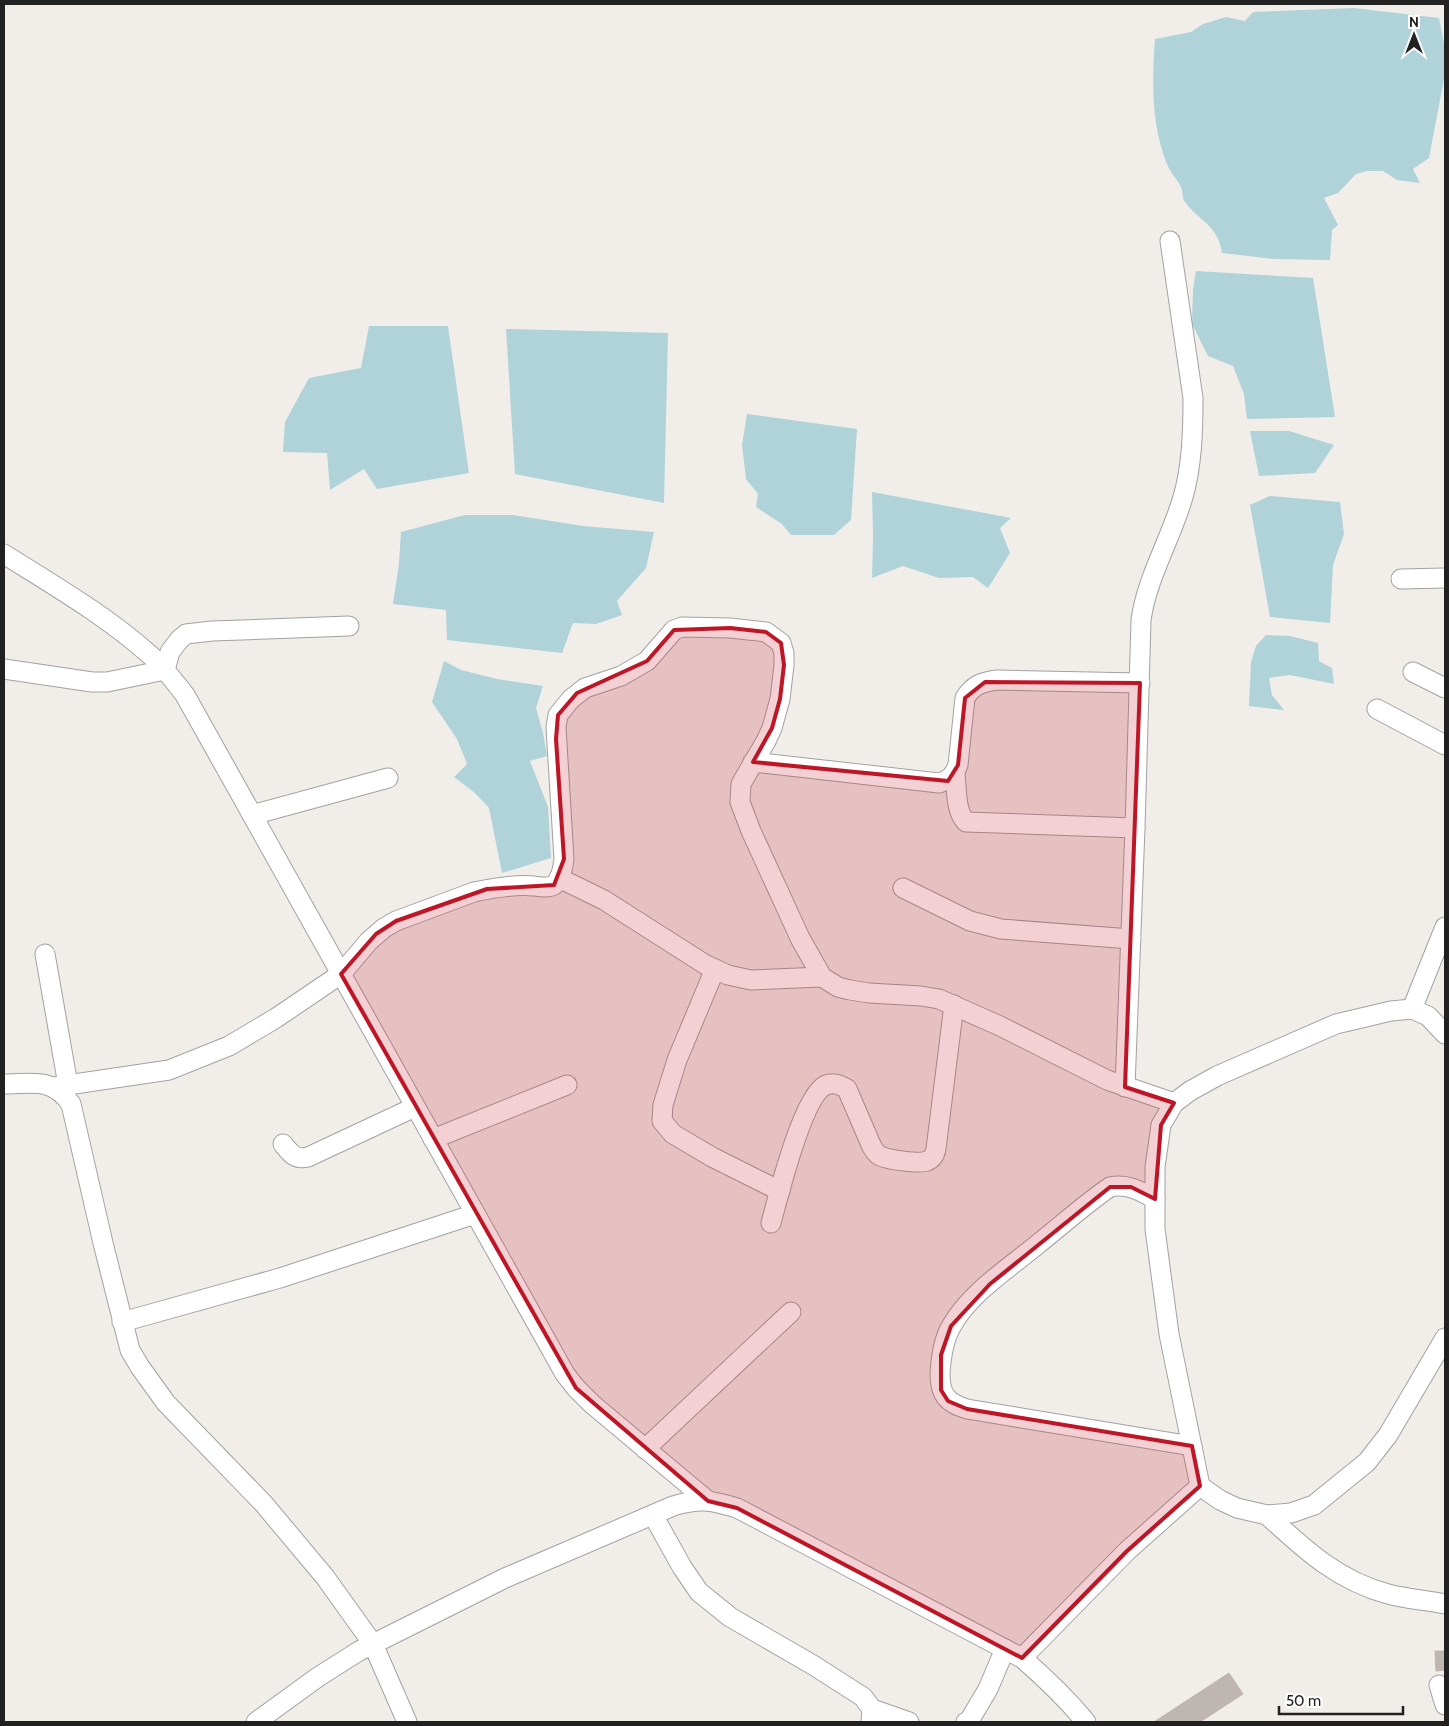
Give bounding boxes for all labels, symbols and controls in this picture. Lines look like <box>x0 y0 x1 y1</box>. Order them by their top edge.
north arrow <box>1389 10 1439 60</box>
text: N <box>1409 13 1419 31</box>
scale bar <box>1279 1684 1403 1716</box>
text: 50 m <box>1286 1692 1321 1710</box>

